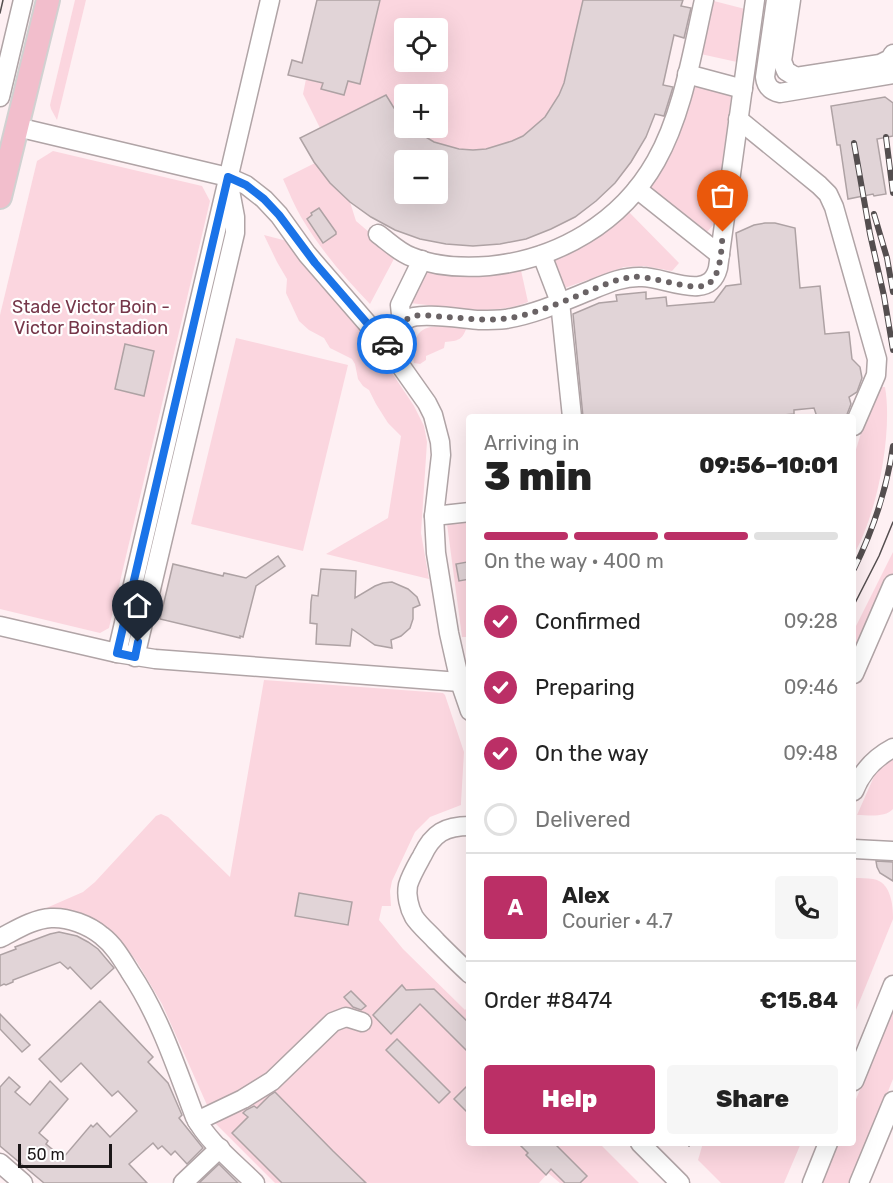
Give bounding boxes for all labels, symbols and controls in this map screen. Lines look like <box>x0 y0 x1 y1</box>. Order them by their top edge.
map controls <box>394 18 448 204</box>
button: locate <box>394 18 448 72</box>
button: + <box>394 84 448 138</box>
button: − <box>394 150 448 204</box>
pin <box>697 170 748 232</box>
icon: bag <box>706 179 739 212</box>
park label: Stade Victor Boin - Victor Boinstadion <box>12 296 170 339</box>
courier <box>357 314 417 374</box>
icon: car <box>371 328 404 361</box>
text: Arriving in <box>484 431 579 455</box>
text: 09:56–10:01 <box>699 452 838 479</box>
text: 3 min <box>484 454 592 500</box>
text: On the way · 400 m <box>484 549 664 573</box>
pin <box>112 580 163 642</box>
icon: home <box>121 589 154 622</box>
icon: check <box>484 605 517 638</box>
text: Confirmed <box>535 608 641 635</box>
text: 09:28 <box>784 609 838 633</box>
icon: check <box>484 671 517 704</box>
text: Preparing <box>535 674 635 701</box>
text: 09:46 <box>784 675 838 699</box>
icon: check <box>484 737 517 770</box>
text: On the way <box>535 740 649 767</box>
text: 09:48 <box>783 741 838 765</box>
text: Delivered <box>535 806 631 833</box>
button: phone <box>775 876 838 939</box>
text: Alex <box>562 882 610 909</box>
text: A <box>508 894 523 921</box>
text: Courier · 4.7 <box>562 909 673 933</box>
text: Order #8474 <box>484 987 612 1014</box>
text: €15.84 <box>760 987 838 1014</box>
button: Help <box>484 1065 655 1134</box>
button: Share <box>667 1065 838 1134</box>
scale bar <box>18 1141 112 1168</box>
text: 50 m <box>27 1145 65 1164</box>

